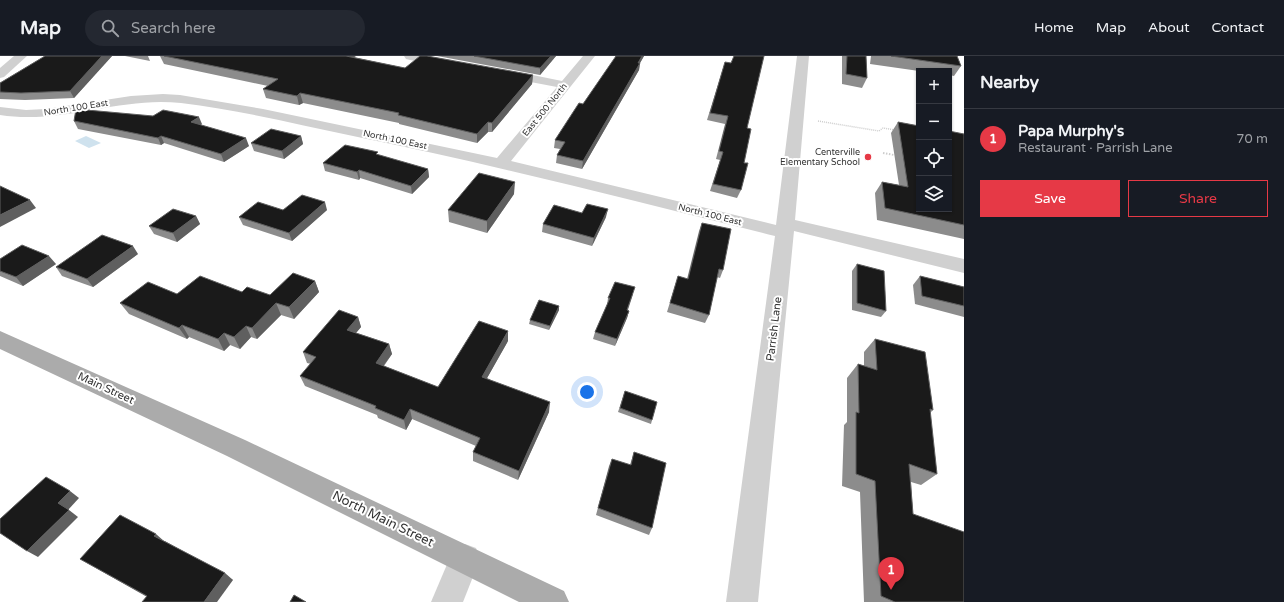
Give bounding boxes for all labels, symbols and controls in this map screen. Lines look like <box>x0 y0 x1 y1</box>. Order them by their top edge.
search box <box>85 10 365 46</box>
text: Map <box>20 17 61 39</box>
icon: search <box>99 17 121 39</box>
text: Search here <box>131 19 215 37</box>
text: Home <box>1034 19 1074 36</box>
text: Map <box>1096 19 1126 36</box>
text: About <box>1148 19 1190 36</box>
text: Contact <box>1212 19 1264 36</box>
map controls <box>916 68 952 212</box>
button: + <box>916 68 952 104</box>
text: Nearby <box>980 72 1039 93</box>
street label: East 500 North <box>520 81 570 139</box>
street label: North 100 East <box>43 97 110 119</box>
button: − <box>916 104 952 140</box>
text: Papa Murphy's <box>1018 122 1124 140</box>
street label: North 100 East <box>362 128 428 152</box>
text: 1 <box>989 131 997 147</box>
text: 70 m <box>1236 131 1268 147</box>
button: locate <box>916 140 952 176</box>
text: Restaurant · Parrish Lane <box>1018 140 1173 156</box>
place label: Centerville Elementary School <box>780 147 860 168</box>
marker: Centerville Elementary School <box>863 152 873 162</box>
button: layers <box>916 176 952 212</box>
button: Save <box>980 180 1120 217</box>
button: Share <box>1128 180 1268 217</box>
street label: North 100 East <box>677 202 743 228</box>
street label: Parrish Lane <box>764 296 784 362</box>
street label: Main Street <box>76 369 136 407</box>
your location <box>577 382 597 402</box>
street label: North Main Street <box>330 487 436 551</box>
pin: 1 <box>878 557 904 590</box>

